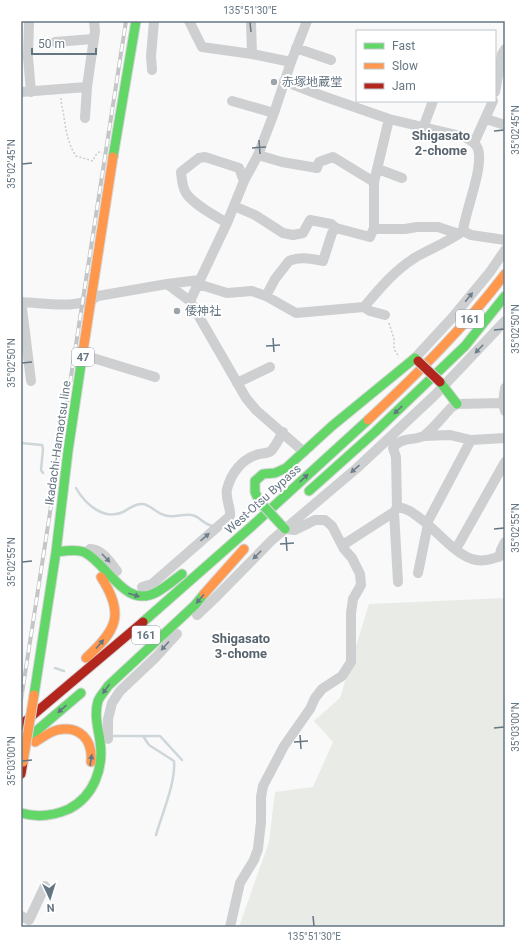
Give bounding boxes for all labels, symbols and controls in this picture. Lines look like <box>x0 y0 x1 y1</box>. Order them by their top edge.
text: 135°51'30"E <box>223 5 277 16</box>
scale bar <box>32 30 96 56</box>
legend <box>356 30 496 102</box>
text: 50 m <box>38 37 65 51</box>
text: Fast <box>392 39 415 53</box>
text: Slow <box>392 59 418 73</box>
place label: 赤塚地蔵堂 <box>282 75 342 89</box>
marker: 赤塚地蔵堂 <box>269 77 279 87</box>
text: Jam <box>392 79 416 93</box>
text: 35°02'45"N <box>510 105 521 155</box>
district label: Shigasato 2-chome <box>412 128 470 158</box>
text: 35°02'45"N <box>6 139 17 189</box>
one-way arrow <box>464 291 473 302</box>
place label: 倭神社 <box>185 304 221 318</box>
text: 35°02'50"N <box>510 304 521 354</box>
marker: 倭神社 <box>172 306 182 316</box>
road number: 161 <box>456 310 484 328</box>
text: 35°02'50"N <box>6 338 17 388</box>
one-way arrow <box>474 344 484 354</box>
road number: 47 <box>72 348 94 366</box>
street label: Ikadachi-Hamaotsu line <box>42 380 74 506</box>
one-way arrow <box>394 405 403 414</box>
street label: West-Otsu Bypass <box>222 461 304 537</box>
one-way arrow <box>350 464 360 474</box>
one-way arrow <box>299 474 309 483</box>
text: 35°02'55"N <box>510 503 521 553</box>
one-way arrow <box>200 533 210 542</box>
text: 35°02'55"N <box>6 537 17 587</box>
one-way arrow <box>253 550 262 560</box>
one-way arrow <box>101 553 111 563</box>
one-way arrow <box>128 592 140 598</box>
one-way arrow <box>196 595 205 604</box>
road number: 161 <box>132 626 160 644</box>
district label: Shigasato 3-chome <box>212 631 270 661</box>
one-way arrow <box>95 639 104 649</box>
one-way arrow <box>161 641 170 651</box>
one-way arrow <box>102 684 110 695</box>
text: 35°03'00"N <box>510 702 521 752</box>
one-way arrow <box>57 704 67 714</box>
text: 35°03'00"N <box>6 736 17 786</box>
one-way arrow <box>88 754 94 767</box>
north arrow <box>30 878 70 918</box>
text: N <box>46 901 55 914</box>
text: 135°51'30"E <box>287 931 341 942</box>

